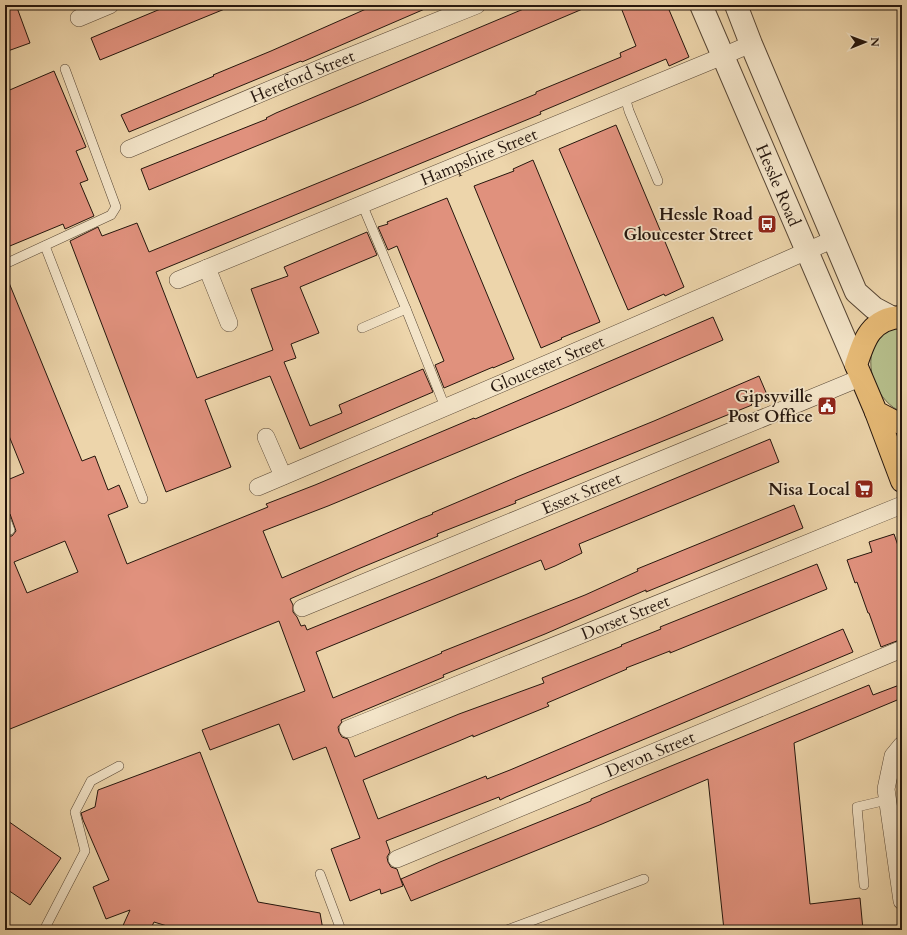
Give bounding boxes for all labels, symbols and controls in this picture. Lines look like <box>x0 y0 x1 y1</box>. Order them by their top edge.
north arrow <box>845 22 885 62</box>
text: N <box>867 37 882 47</box>
street label: Hereford Street <box>247 44 359 109</box>
street label: Hampshire Street <box>417 122 541 191</box>
street label: Hessle Road <box>750 141 806 230</box>
place label: Hessle Road Gloucester Street <box>623 203 753 246</box>
bus stop icon: Hessle Road Gloucester Street <box>756 213 778 235</box>
street label: Gloucester Street <box>486 330 608 399</box>
place label: Gipsyville Post Office <box>728 385 813 428</box>
public building icon: Gipsyville Post Office <box>816 395 838 417</box>
street label: Essex Street <box>538 467 625 520</box>
place label: Nisa Local <box>768 478 850 501</box>
supermarket icon: Nisa Local <box>853 478 875 500</box>
street label: Dorset Street <box>578 589 674 646</box>
street label: Devon Street <box>602 725 699 783</box>

